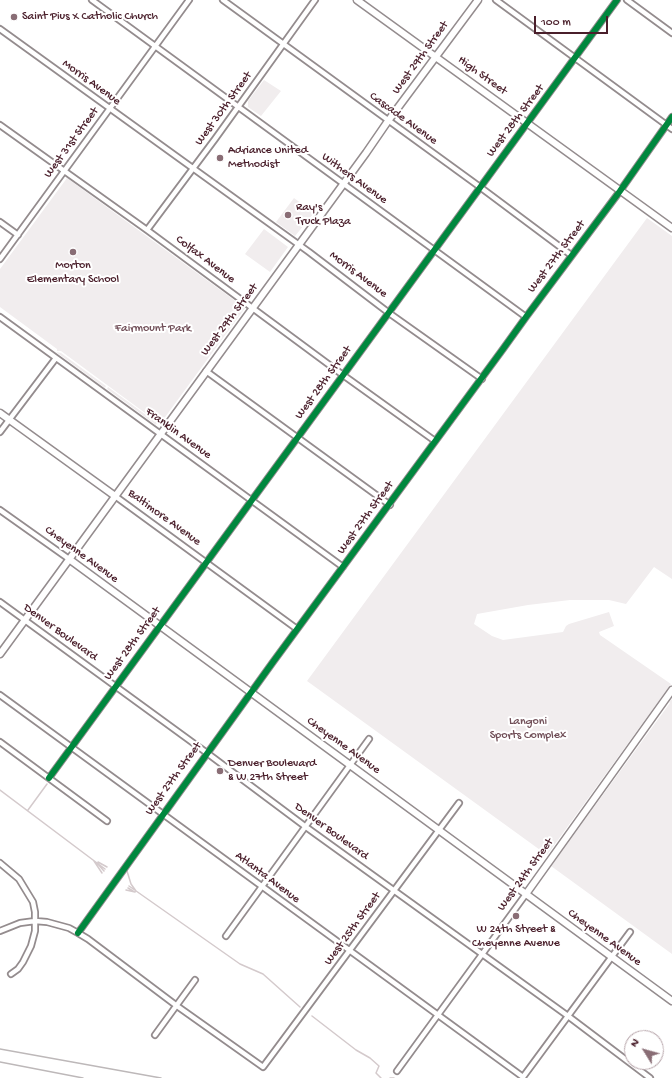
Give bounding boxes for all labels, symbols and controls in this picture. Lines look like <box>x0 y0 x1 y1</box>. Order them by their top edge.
scale bar <box>536 8 610 34</box>
place label: Saint Pius X Catholic Church <box>22 10 158 24</box>
marker: Saint Pius X Catholic Church <box>9 12 19 22</box>
text: 100 m <box>541 16 571 30</box>
street label: West 29th Street <box>390 19 452 97</box>
street label: High Street <box>454 53 510 99</box>
street label: Morris Avenue <box>59 57 123 109</box>
street label: West 30th Street <box>192 69 256 149</box>
street label: West 28th Street <box>484 82 548 160</box>
street label: Cascade Avenue <box>366 90 440 148</box>
street label: West 31st Street <box>42 105 102 181</box>
place label: Adriance United Methodist <box>228 144 308 172</box>
street label: Withers Avenue <box>318 150 390 208</box>
marker: Adriance United Methodist <box>215 153 225 163</box>
place label: Ray's Truck Plaza <box>296 201 351 229</box>
marker: Ray's Truck Plaza <box>283 210 293 220</box>
street label: West 27th Street <box>525 218 589 296</box>
street label: Colfax Avenue <box>172 233 238 287</box>
marker: Morton Elementary School <box>68 247 78 257</box>
street label: Morris Avenue <box>326 248 390 302</box>
place label: Morton Elementary School <box>27 259 119 287</box>
street label: West 29th Street <box>198 281 262 359</box>
park label: Fairmount Park <box>115 322 191 336</box>
street label: West 28th Street <box>293 343 355 423</box>
street label: Franklin Avenue <box>142 405 214 463</box>
street label: West 27th Street <box>335 479 397 557</box>
street label: Baltimore Avenue <box>125 487 203 549</box>
street label: Cheyenne Avenue <box>41 523 121 587</box>
street label: Denver Boulevard <box>20 601 100 665</box>
street label: West 28th Street <box>102 604 164 684</box>
street label: Cheyenne Avenue <box>303 714 383 778</box>
park label: Langoni Sports Complex <box>490 715 566 743</box>
street label: West 27th Street <box>143 740 205 818</box>
place label: Denver Boulevard & W 27th Street <box>228 757 316 785</box>
marker: Denver Boulevard & W 27th Street <box>215 766 225 776</box>
street label: Denver Boulevard <box>291 800 371 864</box>
street label: West 24th Street <box>495 836 557 914</box>
street label: Atlanta Avenue <box>232 849 302 907</box>
street label: West 25th Street <box>322 890 384 968</box>
street label: Cheyenne Avenue <box>564 906 644 970</box>
marker: W 24th Street & Cheyenne Avenue <box>511 911 521 921</box>
place label: W 24th Street & Cheyenne Avenue <box>472 923 560 951</box>
north arrow <box>624 1030 664 1070</box>
text: N <box>628 1037 642 1050</box>

